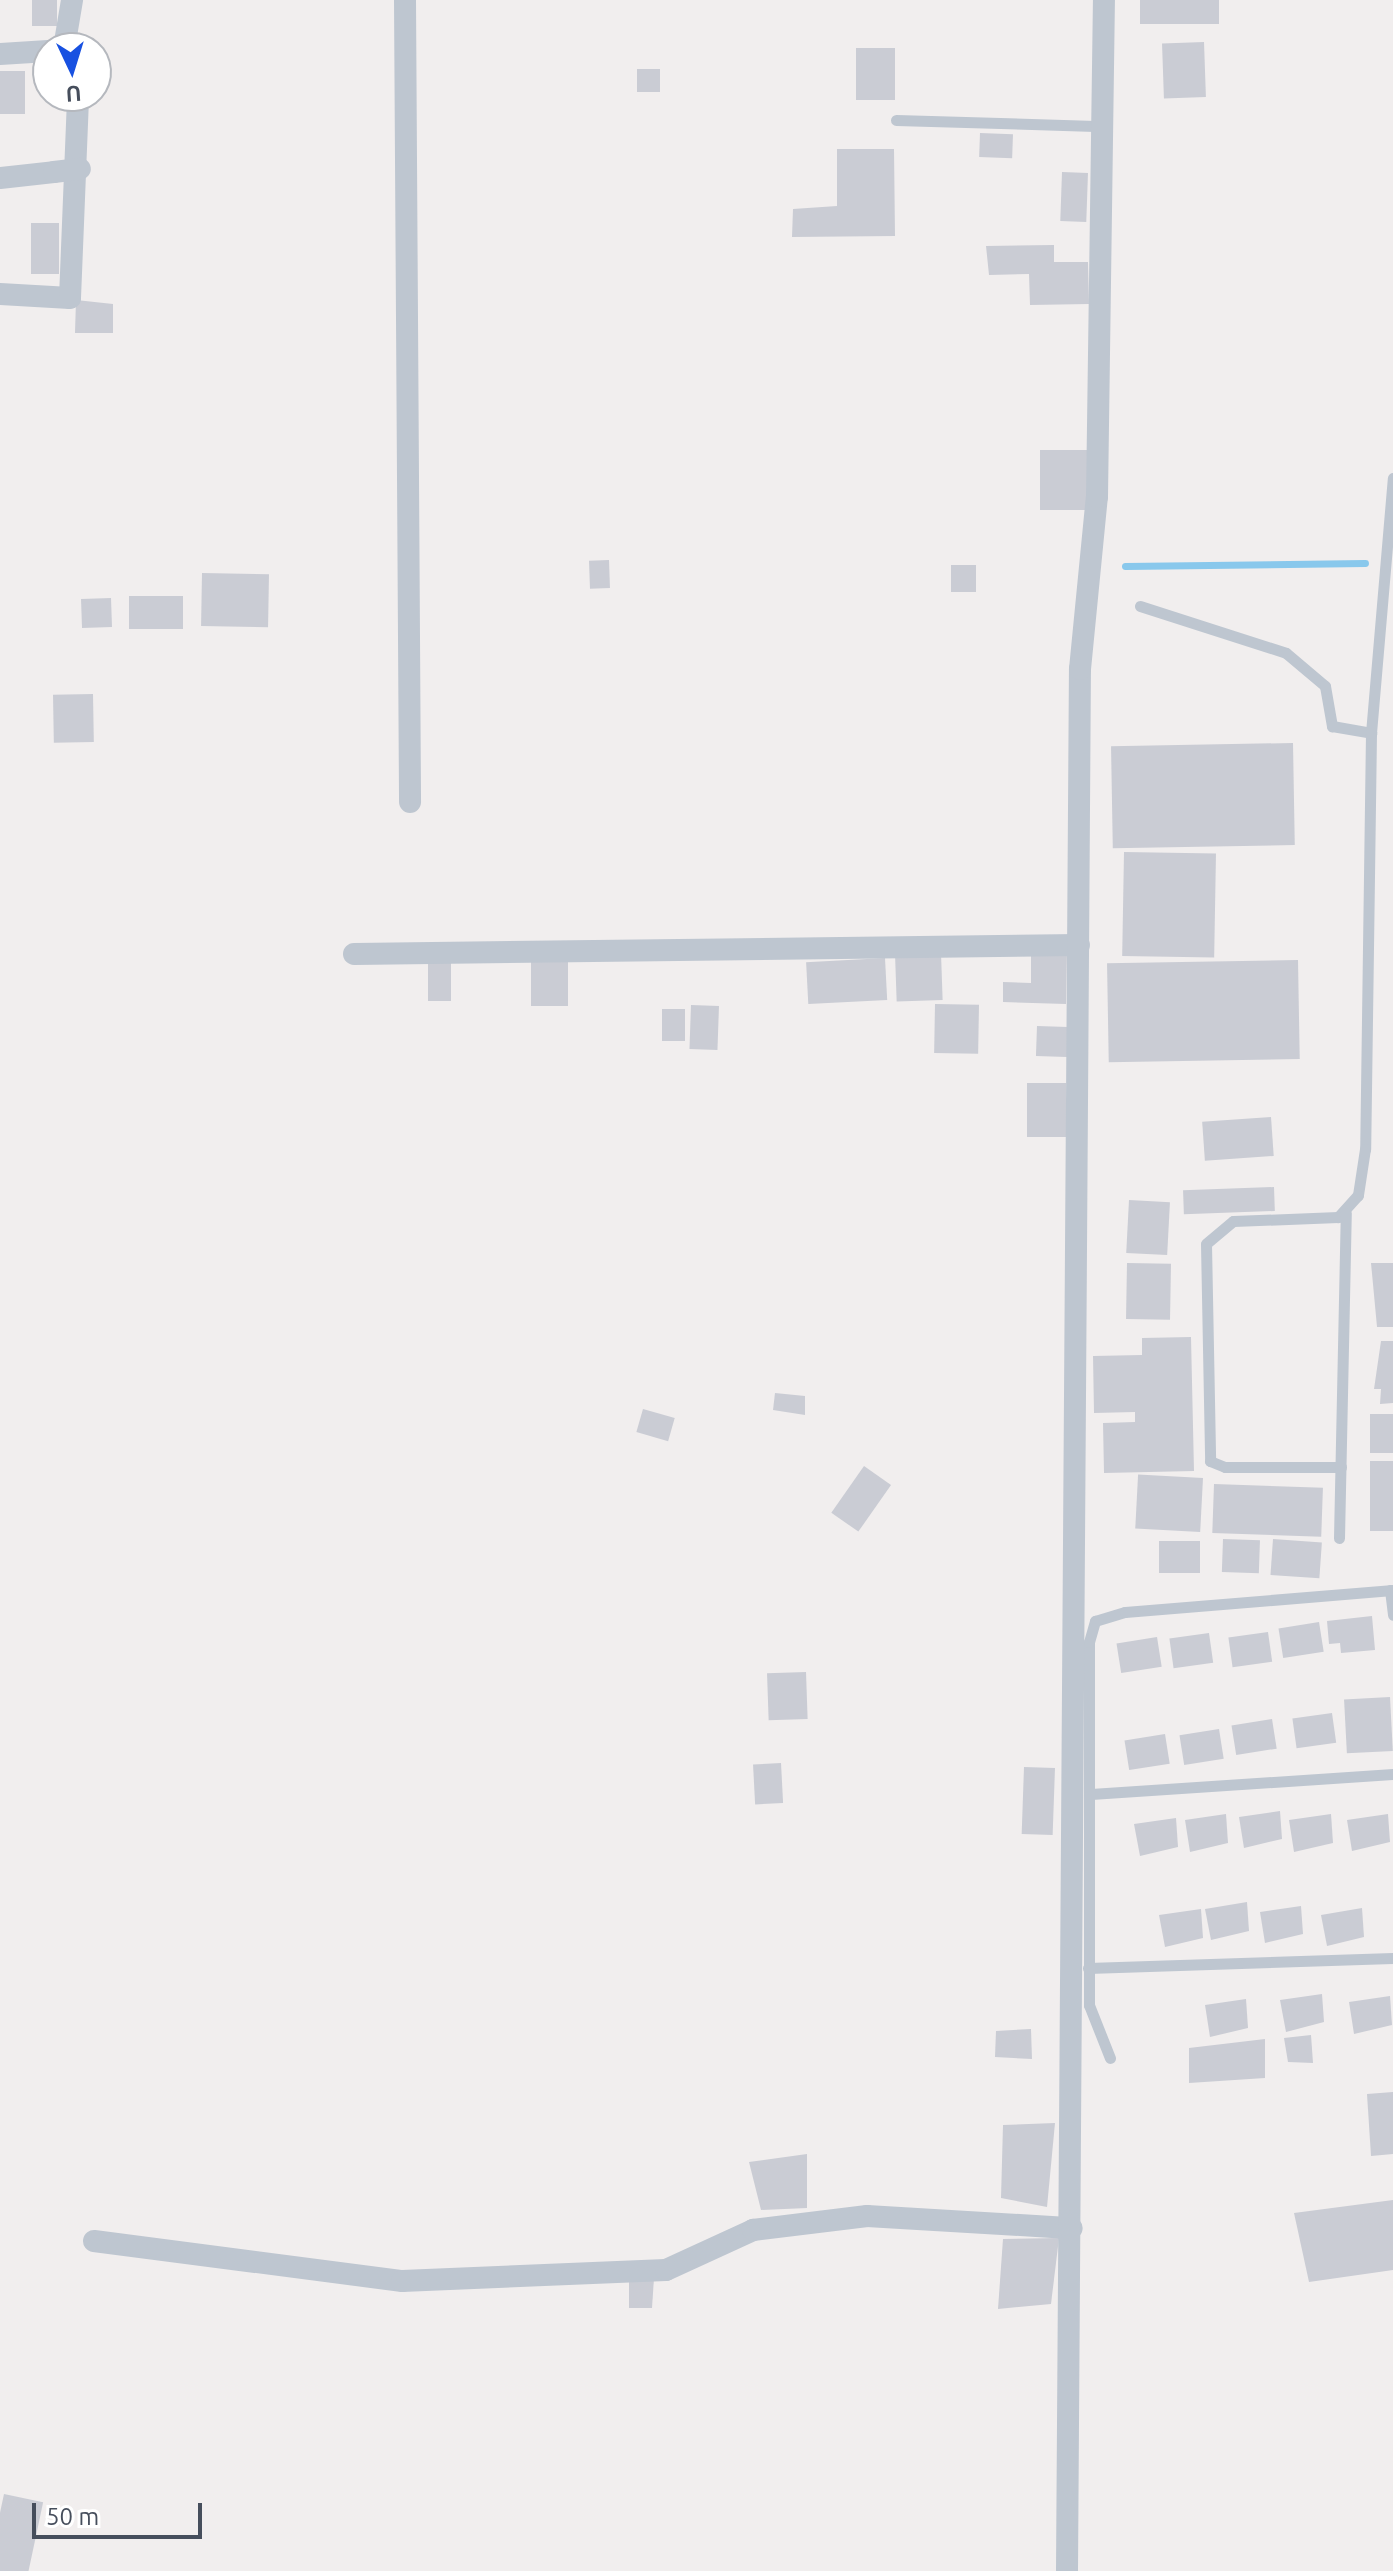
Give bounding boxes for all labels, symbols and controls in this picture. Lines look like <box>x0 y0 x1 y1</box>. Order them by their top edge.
north arrow <box>32 32 112 112</box>
text: U <box>65 81 82 107</box>
scale bar <box>36 2487 206 2537</box>
text: 50 m <box>46 2503 99 2530</box>

